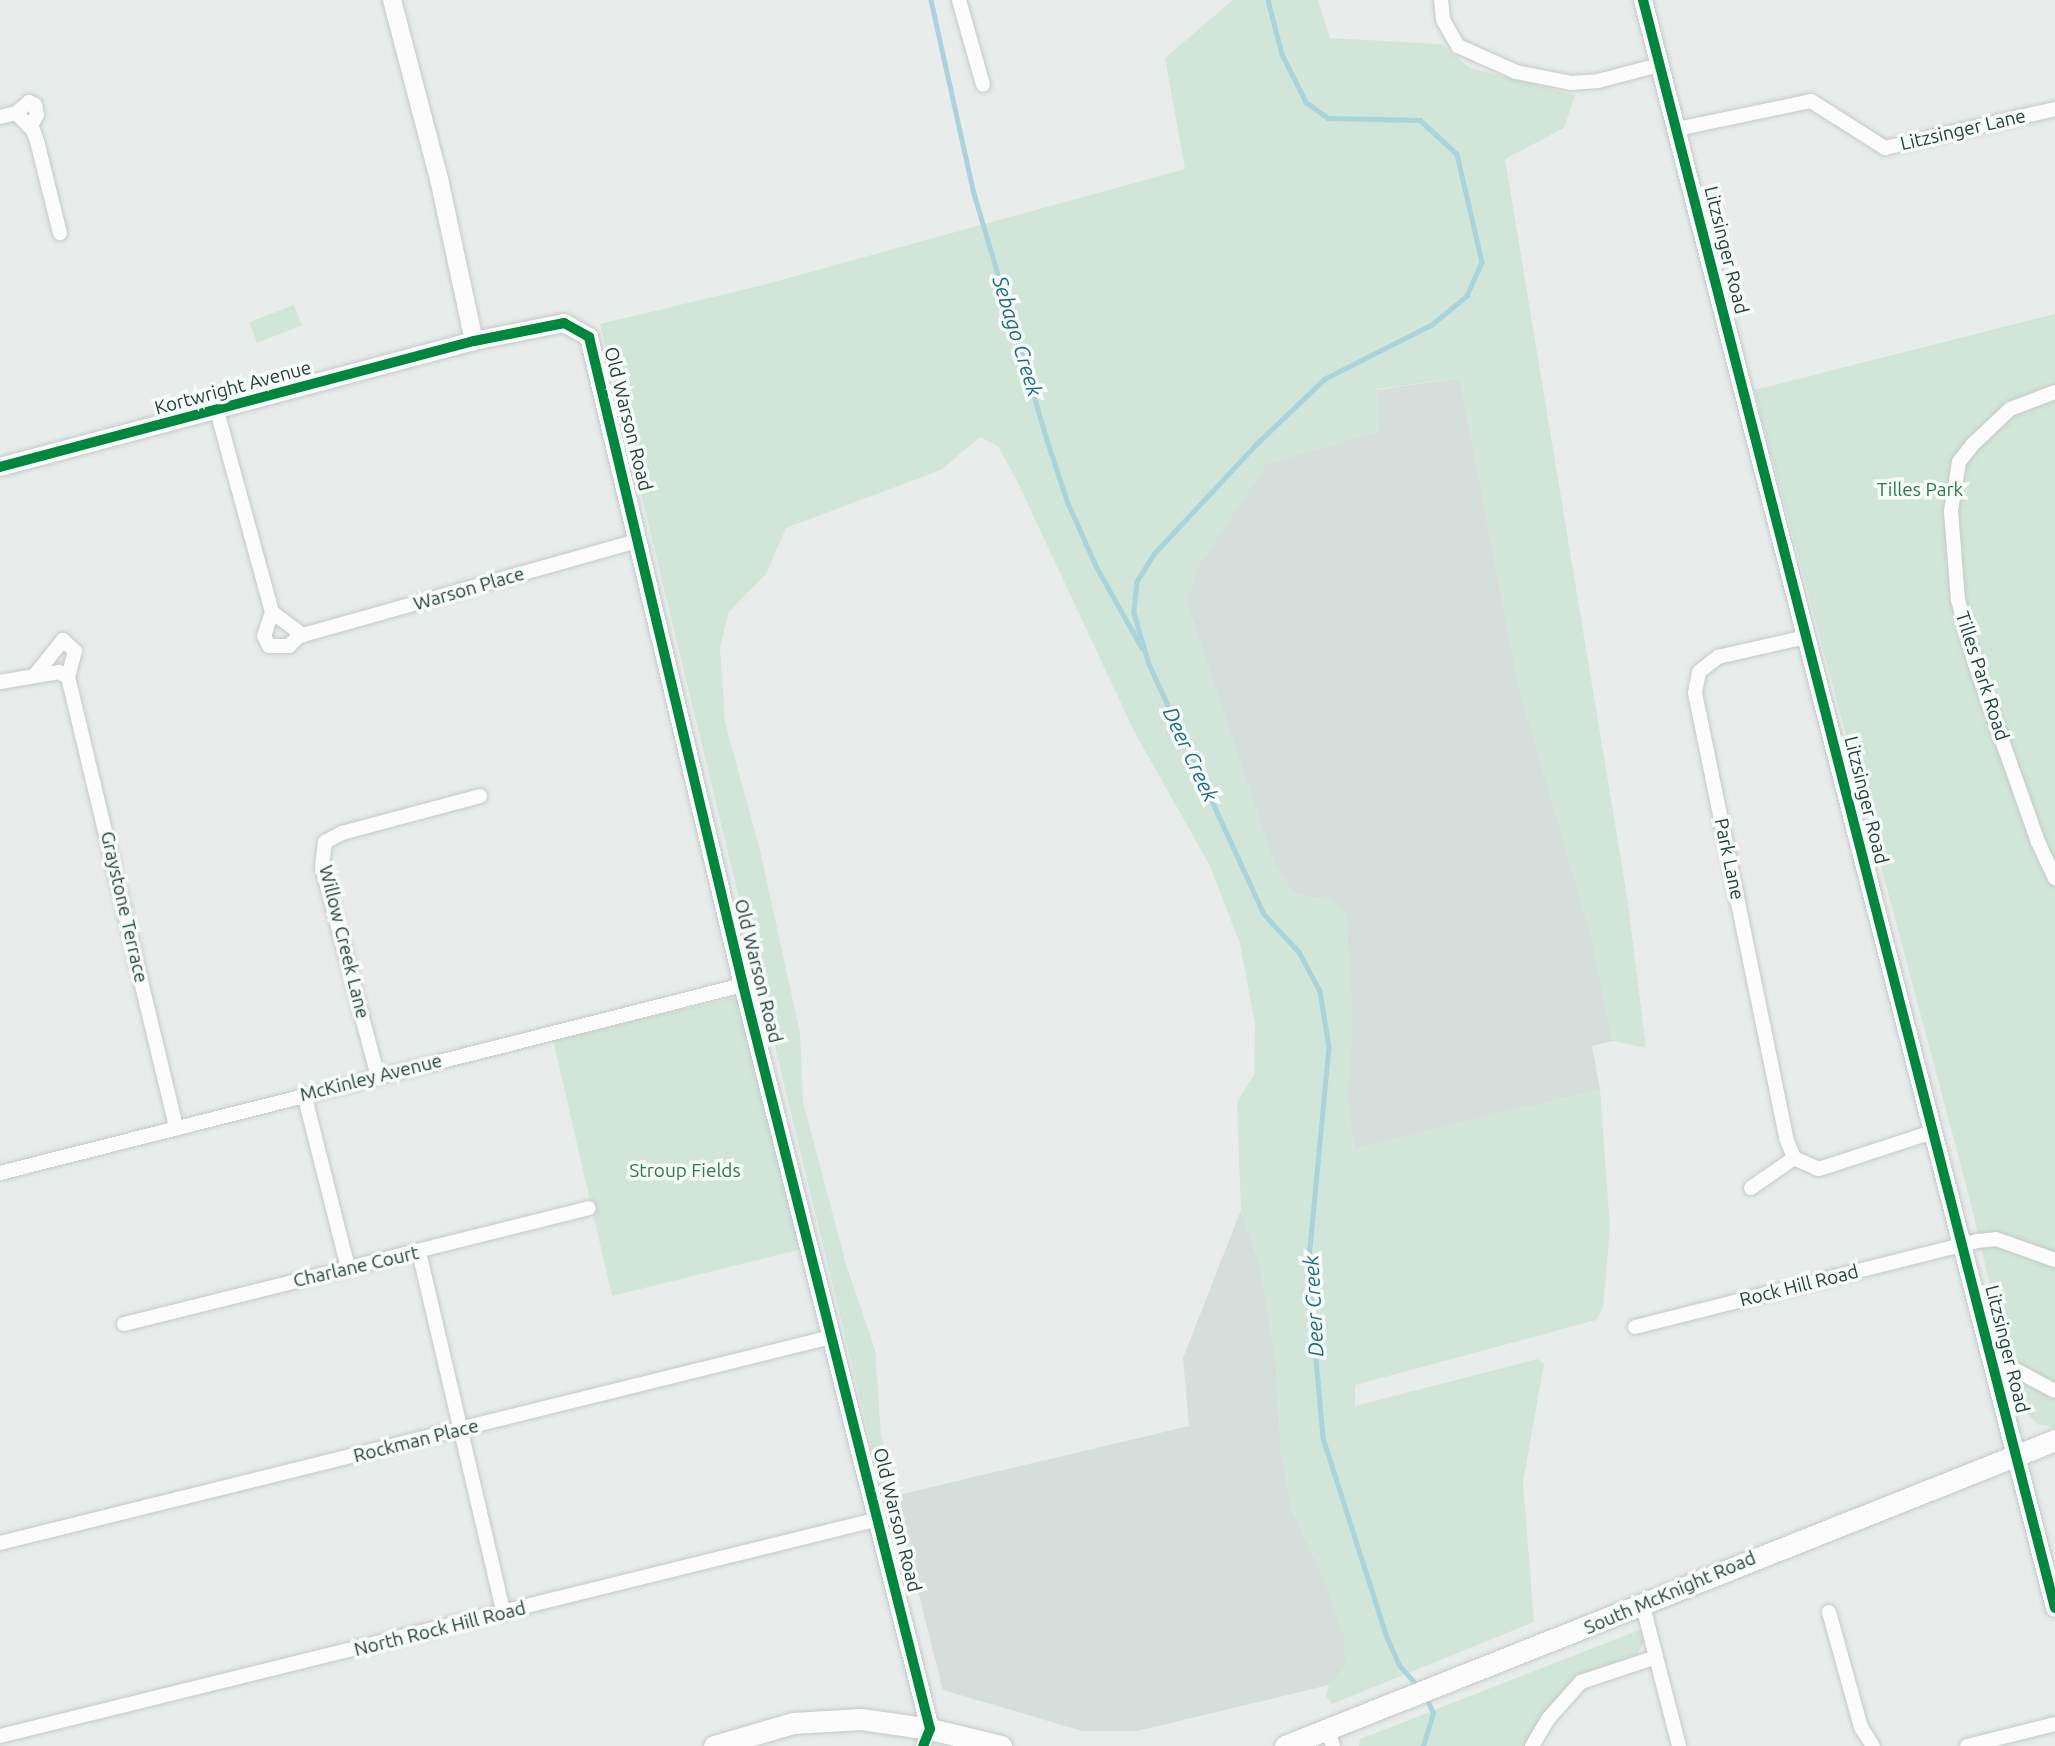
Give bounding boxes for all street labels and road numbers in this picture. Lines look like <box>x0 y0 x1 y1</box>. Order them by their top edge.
street label: Litzsinger Lane <box>1898 104 2028 156</box>
street label: Litzsinger Road <box>1699 184 1753 316</box>
street label: Old Warson Road <box>599 345 657 493</box>
street label: Kortwright Avenue <box>152 356 314 420</box>
street label: Warson Place <box>411 562 527 616</box>
street label: Tilles Park Road <box>1950 609 2014 743</box>
street label: Litzsinger Road <box>1839 734 1893 866</box>
street label: Park Lane <box>1709 816 1749 902</box>
street label: Graystone Terrace <box>95 829 153 985</box>
street label: Willow Creek Lane <box>314 863 374 1021</box>
street label: Old Warson Road <box>729 897 787 1045</box>
street label: McKinley Avenue <box>298 1049 444 1107</box>
street label: Charlane Court <box>291 1241 421 1293</box>
street label: Rock Hill Road <box>1737 1260 1861 1312</box>
street label: Litzsinger Road <box>1980 1283 2034 1415</box>
street label: Rockman Place <box>351 1414 481 1468</box>
street label: Old Warson Road <box>868 1446 926 1594</box>
street label: South McKnight Road <box>1581 1546 1759 1640</box>
street label: North Rock Hill Road <box>352 1597 528 1661</box>

